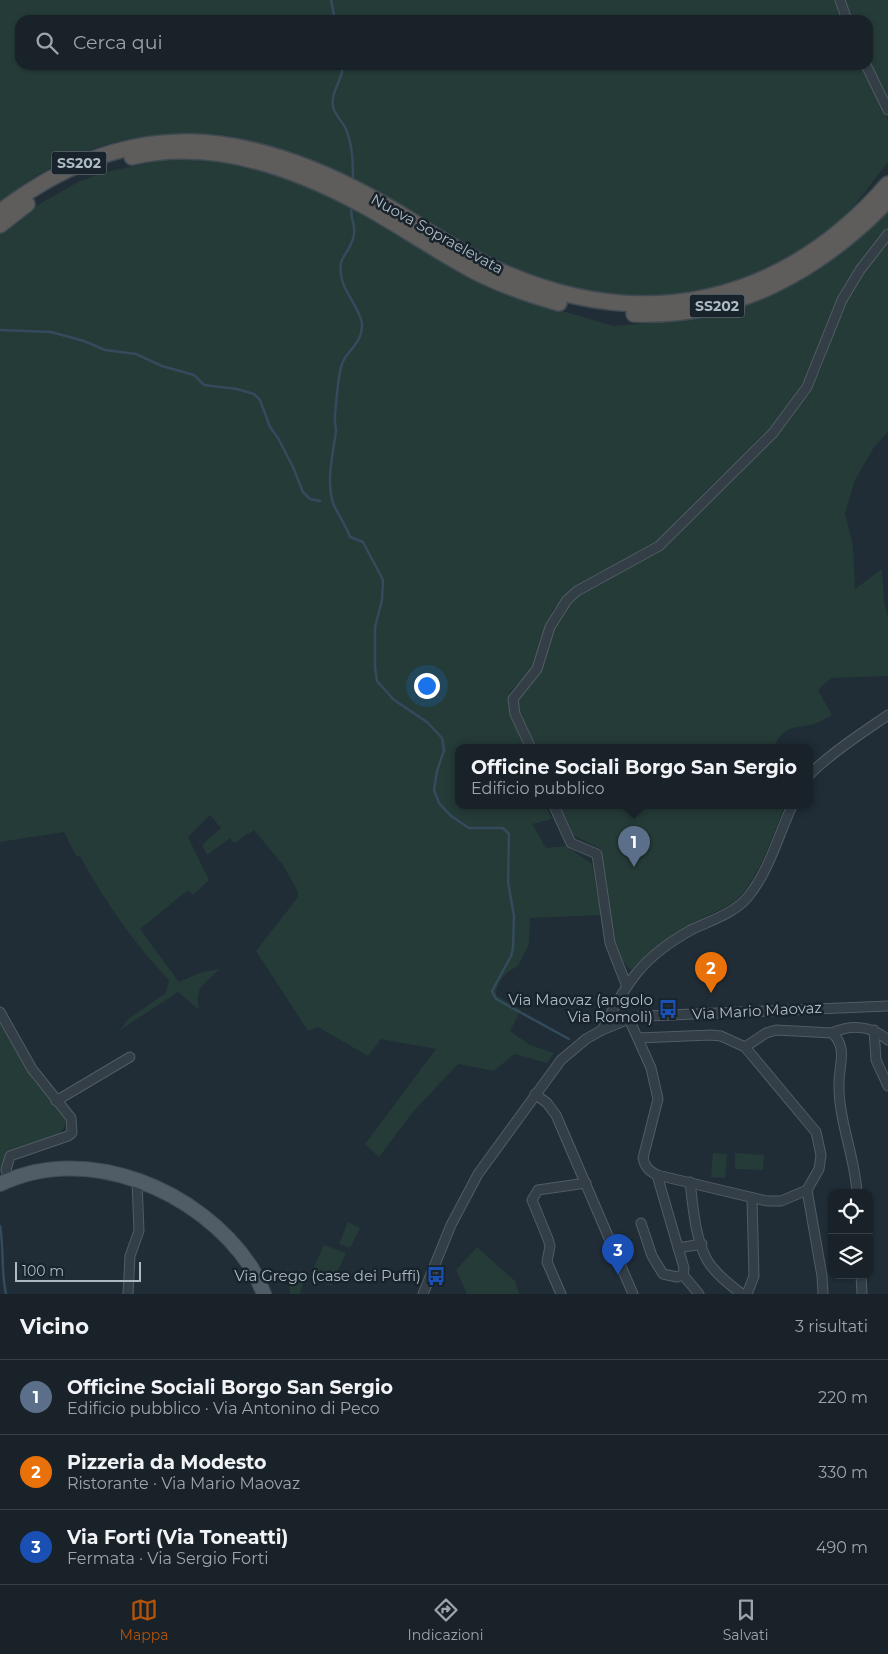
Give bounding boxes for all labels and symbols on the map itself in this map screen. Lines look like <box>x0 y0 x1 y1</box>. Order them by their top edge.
road number: SS202 <box>52 152 106 174</box>
street label: Nuova Sopraelevata <box>368 189 507 278</box>
road number: SS202 <box>690 294 744 318</box>
your location <box>414 673 440 699</box>
pin: 1 <box>618 826 650 867</box>
pin: 2 <box>695 952 727 993</box>
place label: Via Maovaz (angolo Via Romoli) <box>508 990 653 1026</box>
bus stop icon: Via Maovaz (angolo Via Romoli) <box>657 998 679 1020</box>
street label: Via Mario Maovaz <box>691 998 823 1023</box>
pin: 3 <box>602 1234 634 1275</box>
scale bar <box>15 1259 141 1282</box>
bus stop icon: Via Grego (case dei Puffi) <box>425 1265 447 1287</box>
place label: Via Grego (case dei Puffi) <box>234 1266 421 1285</box>

